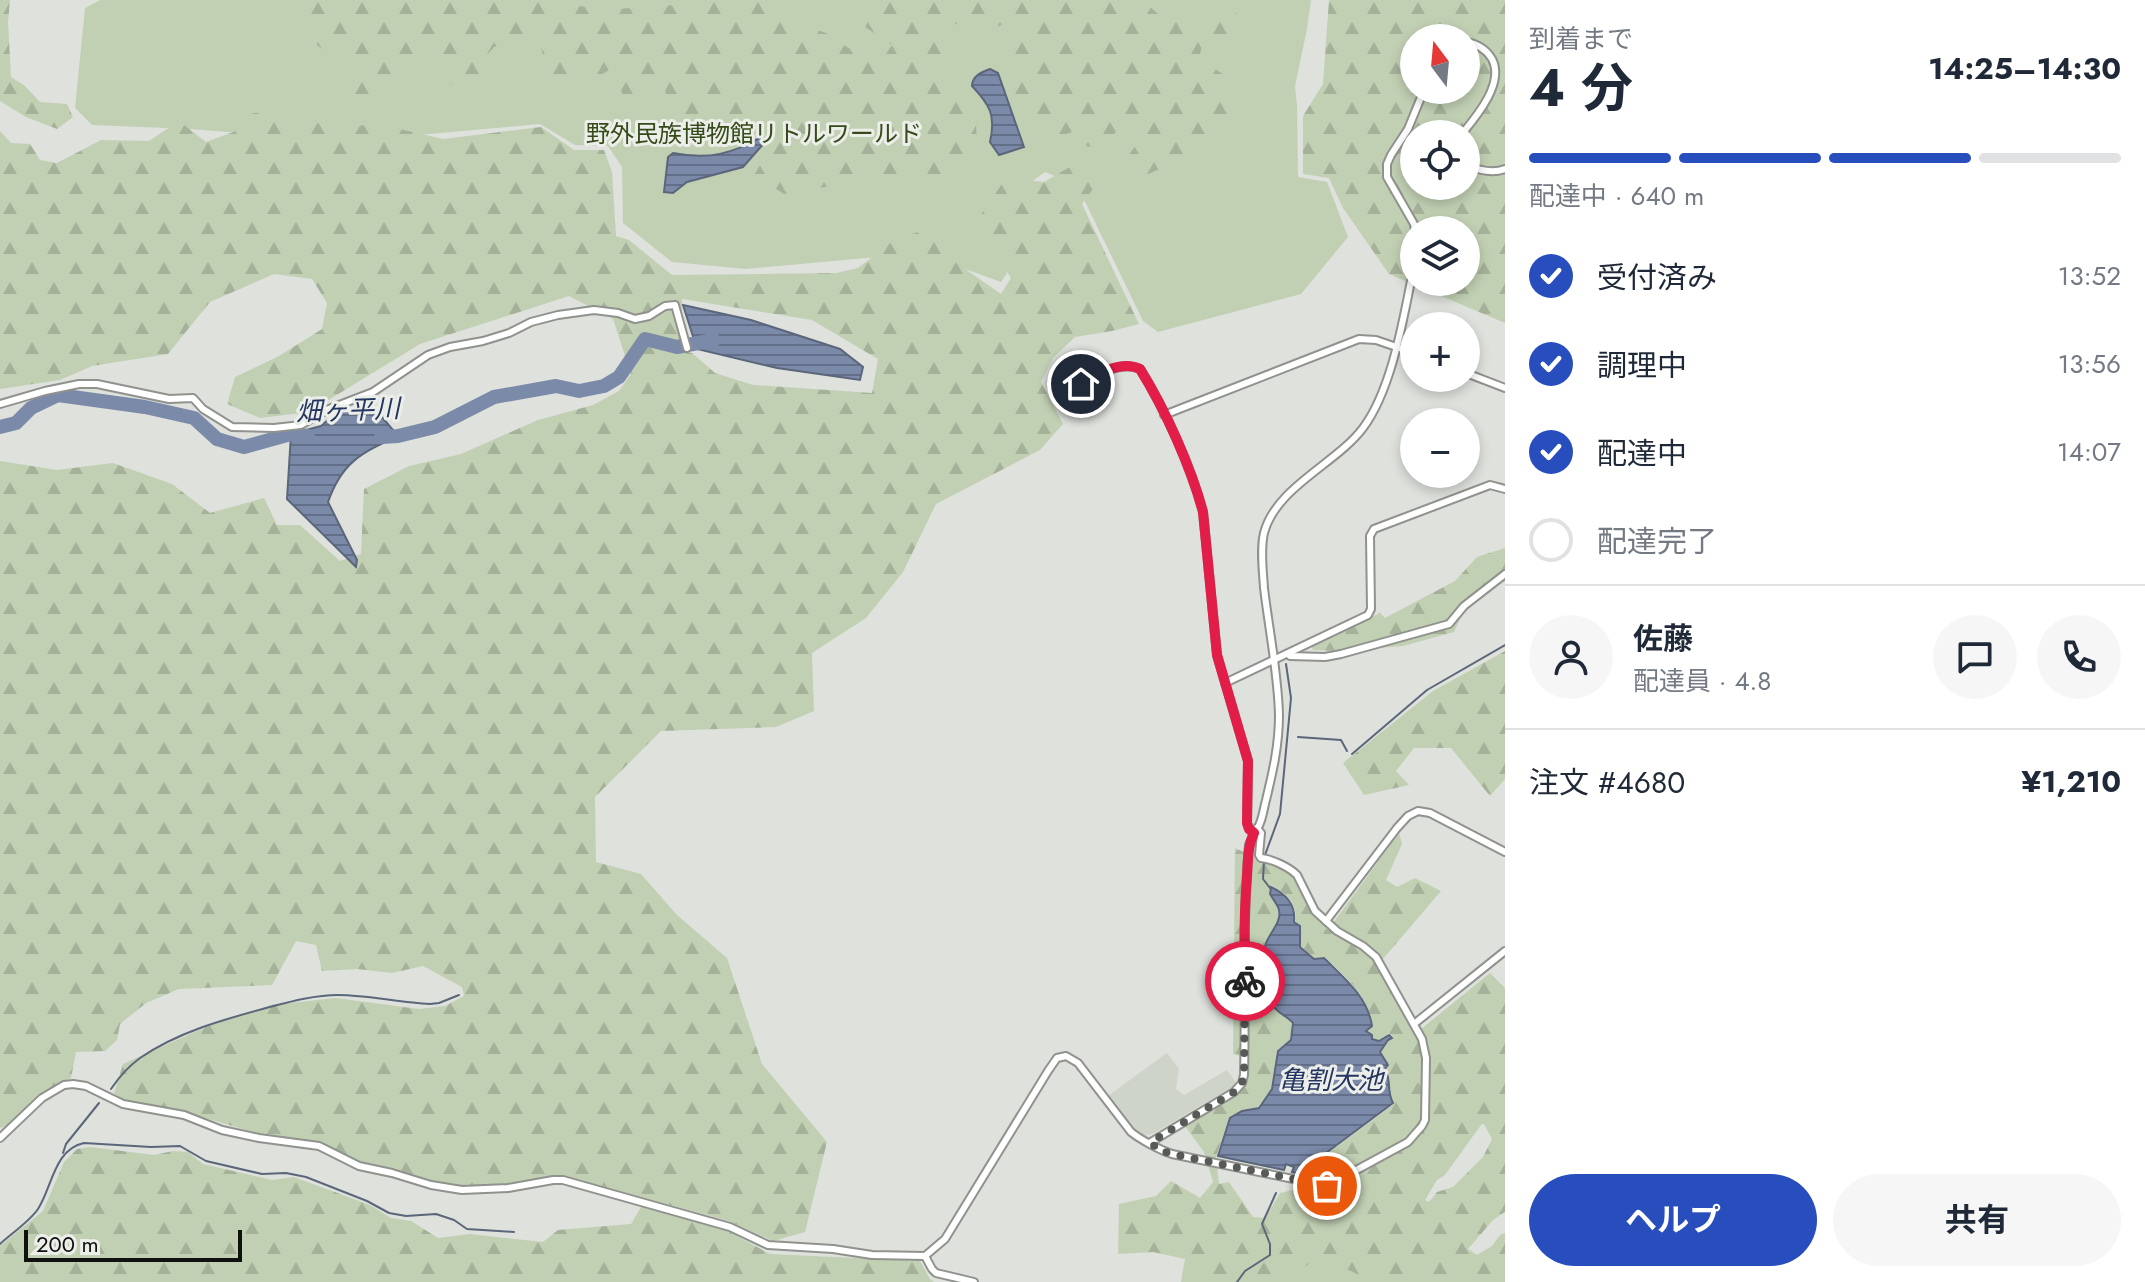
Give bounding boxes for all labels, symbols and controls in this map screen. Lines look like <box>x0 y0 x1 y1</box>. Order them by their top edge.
text: 到着まで <box>1529 20 1633 58</box>
north arrow <box>1400 24 1480 104</box>
map controls <box>1400 24 1480 488</box>
text: 14:25–14:30 <box>1928 47 2121 90</box>
text: 4 分 <box>1529 50 1633 126</box>
park label: 野外民族博物館リトルワールド <box>586 116 922 151</box>
button: locate <box>1400 120 1480 200</box>
text: 配達中 · 640 m <box>1529 177 1704 215</box>
button: layers <box>1400 216 1480 296</box>
icon: check <box>1529 254 1573 298</box>
text: 受付済み <box>1597 256 1717 299</box>
text: 13:52 <box>2058 257 2121 295</box>
button: + <box>1400 312 1480 392</box>
icon: check <box>1529 342 1573 386</box>
text: 調理中 <box>1597 344 1687 387</box>
text: 13:56 <box>2058 345 2121 383</box>
pin <box>1047 350 1115 418</box>
icon: home <box>1059 362 1103 406</box>
water label: 畑ヶ平川 <box>295 389 404 431</box>
button: − <box>1400 408 1480 488</box>
icon: check <box>1529 430 1573 474</box>
text: 配達中 <box>1597 432 1687 475</box>
text: 14:07 <box>2057 433 2121 471</box>
text: 配達完了 <box>1597 520 1717 563</box>
button: person <box>1529 615 1613 699</box>
button: chat <box>1933 615 2017 699</box>
button: phone <box>2037 615 2121 699</box>
text: 佐藤 <box>1633 617 1693 660</box>
text: 配達員 · 4.8 <box>1633 662 1772 700</box>
text: ¥1,210 <box>2021 760 2121 803</box>
text: 注文 #4680 <box>1529 761 1685 804</box>
courier <box>1205 941 1285 1021</box>
icon: bike <box>1223 959 1267 1003</box>
water label: 亀割大池 <box>1279 1061 1386 1099</box>
pin <box>1293 1152 1361 1220</box>
icon: bag <box>1305 1164 1349 1208</box>
button: ヘルプ <box>1529 1174 1817 1266</box>
button: 共有 <box>1833 1174 2121 1266</box>
scale bar <box>24 1226 242 1262</box>
text: 200 m <box>36 1228 99 1260</box>

